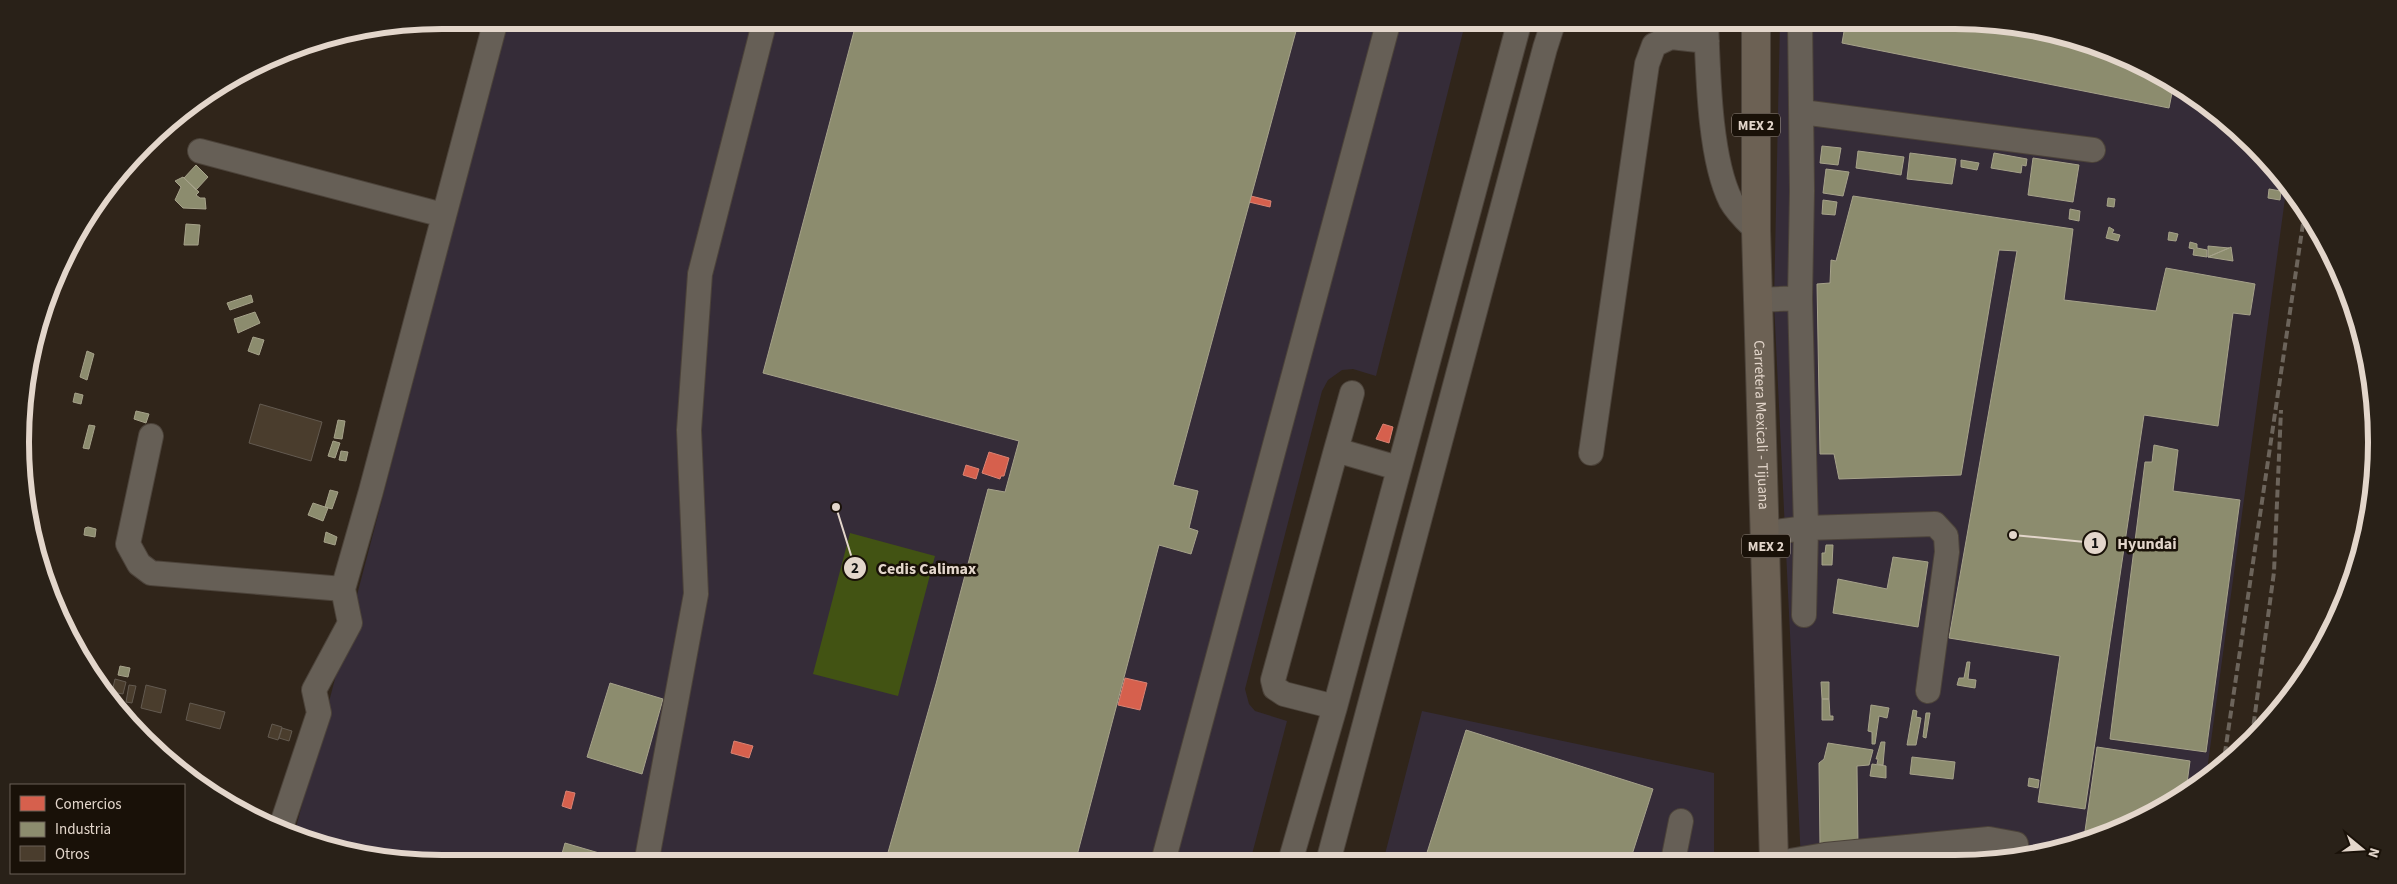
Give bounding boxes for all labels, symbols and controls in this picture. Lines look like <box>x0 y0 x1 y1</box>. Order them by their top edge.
road number: MEX 2 <box>1732 114 1780 136</box>
street label: Carretera Mexicali - Tijuana <box>1748 340 1774 510</box>
callout: Hyundai <box>2082 527 2187 558</box>
text: 1 <box>2091 533 2099 554</box>
text: Hyundai <box>2117 533 2177 555</box>
road number: MEX 2 <box>1742 534 1790 558</box>
callout: Cedis Calimax <box>843 553 986 584</box>
text: 2 <box>851 558 859 579</box>
text: Cedis Calimax <box>878 558 976 580</box>
legend <box>10 784 185 874</box>
text: Comercios <box>55 794 122 815</box>
text: Industria <box>55 819 111 840</box>
north arrow <box>2337 824 2387 874</box>
text: Otros <box>55 844 89 865</box>
text: N <box>2362 845 2384 860</box>

